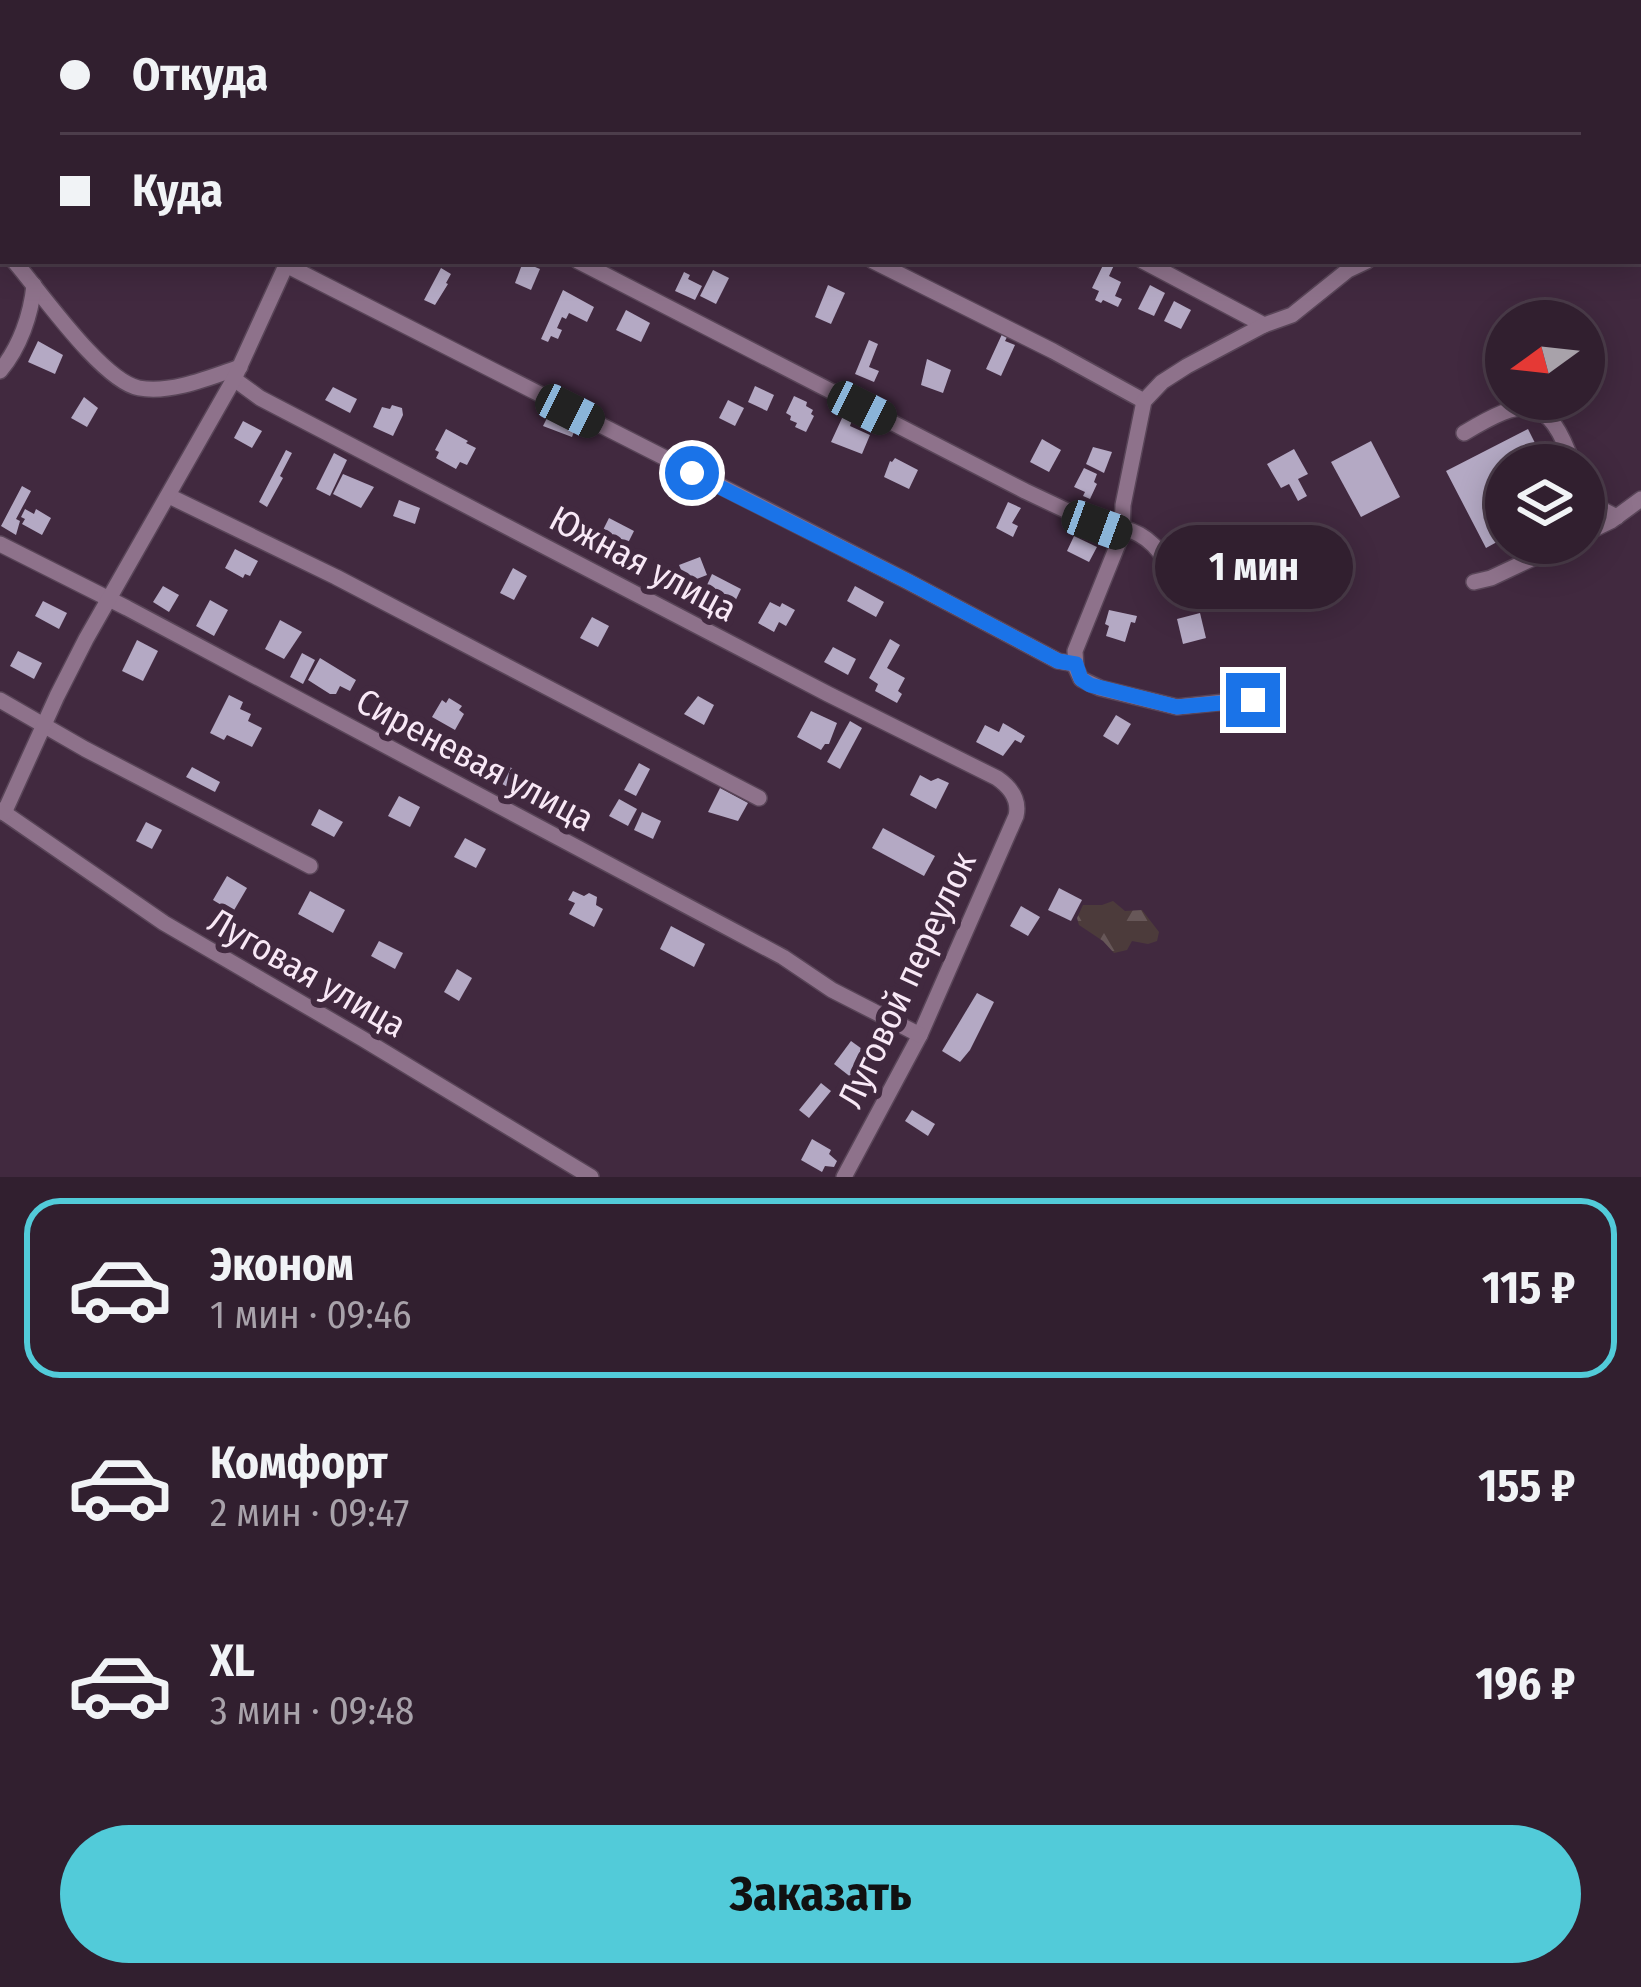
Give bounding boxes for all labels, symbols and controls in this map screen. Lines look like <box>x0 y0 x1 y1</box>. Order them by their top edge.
text: Откуда <box>132 48 268 102</box>
text: Куда <box>132 164 223 218</box>
north arrow <box>1485 300 1605 420</box>
map controls <box>1485 300 1605 564</box>
car <box>822 376 902 440</box>
car <box>530 379 610 443</box>
button: layers <box>1485 444 1605 564</box>
route start <box>665 446 719 500</box>
street label: Южная улица <box>542 496 744 632</box>
car <box>1057 496 1137 554</box>
callout: 1 мин <box>1154 526 1352 610</box>
text: 1 мин <box>1209 544 1299 590</box>
route end <box>1226 673 1280 727</box>
street label: Сиреневая улица <box>349 679 601 841</box>
street label: Луговой переулок <box>828 845 986 1115</box>
street label: Луговая улица <box>200 899 414 1047</box>
icon: car <box>66 1234 174 1342</box>
text: Эконом <box>210 1238 354 1292</box>
text: 115 ₽ <box>1482 1261 1575 1315</box>
text: 1 мин · 09:46 <box>210 1292 412 1338</box>
icon: car <box>66 1432 174 1540</box>
text: Комфорт <box>210 1436 388 1490</box>
text: 155 ₽ <box>1478 1459 1575 1513</box>
text: 2 мин · 09:47 <box>210 1490 409 1536</box>
icon: car <box>66 1630 174 1738</box>
text: XL <box>210 1634 255 1688</box>
text: 196 ₽ <box>1475 1657 1575 1711</box>
text: 3 мин · 09:48 <box>210 1688 414 1734</box>
button: Заказать <box>60 1825 1581 1963</box>

